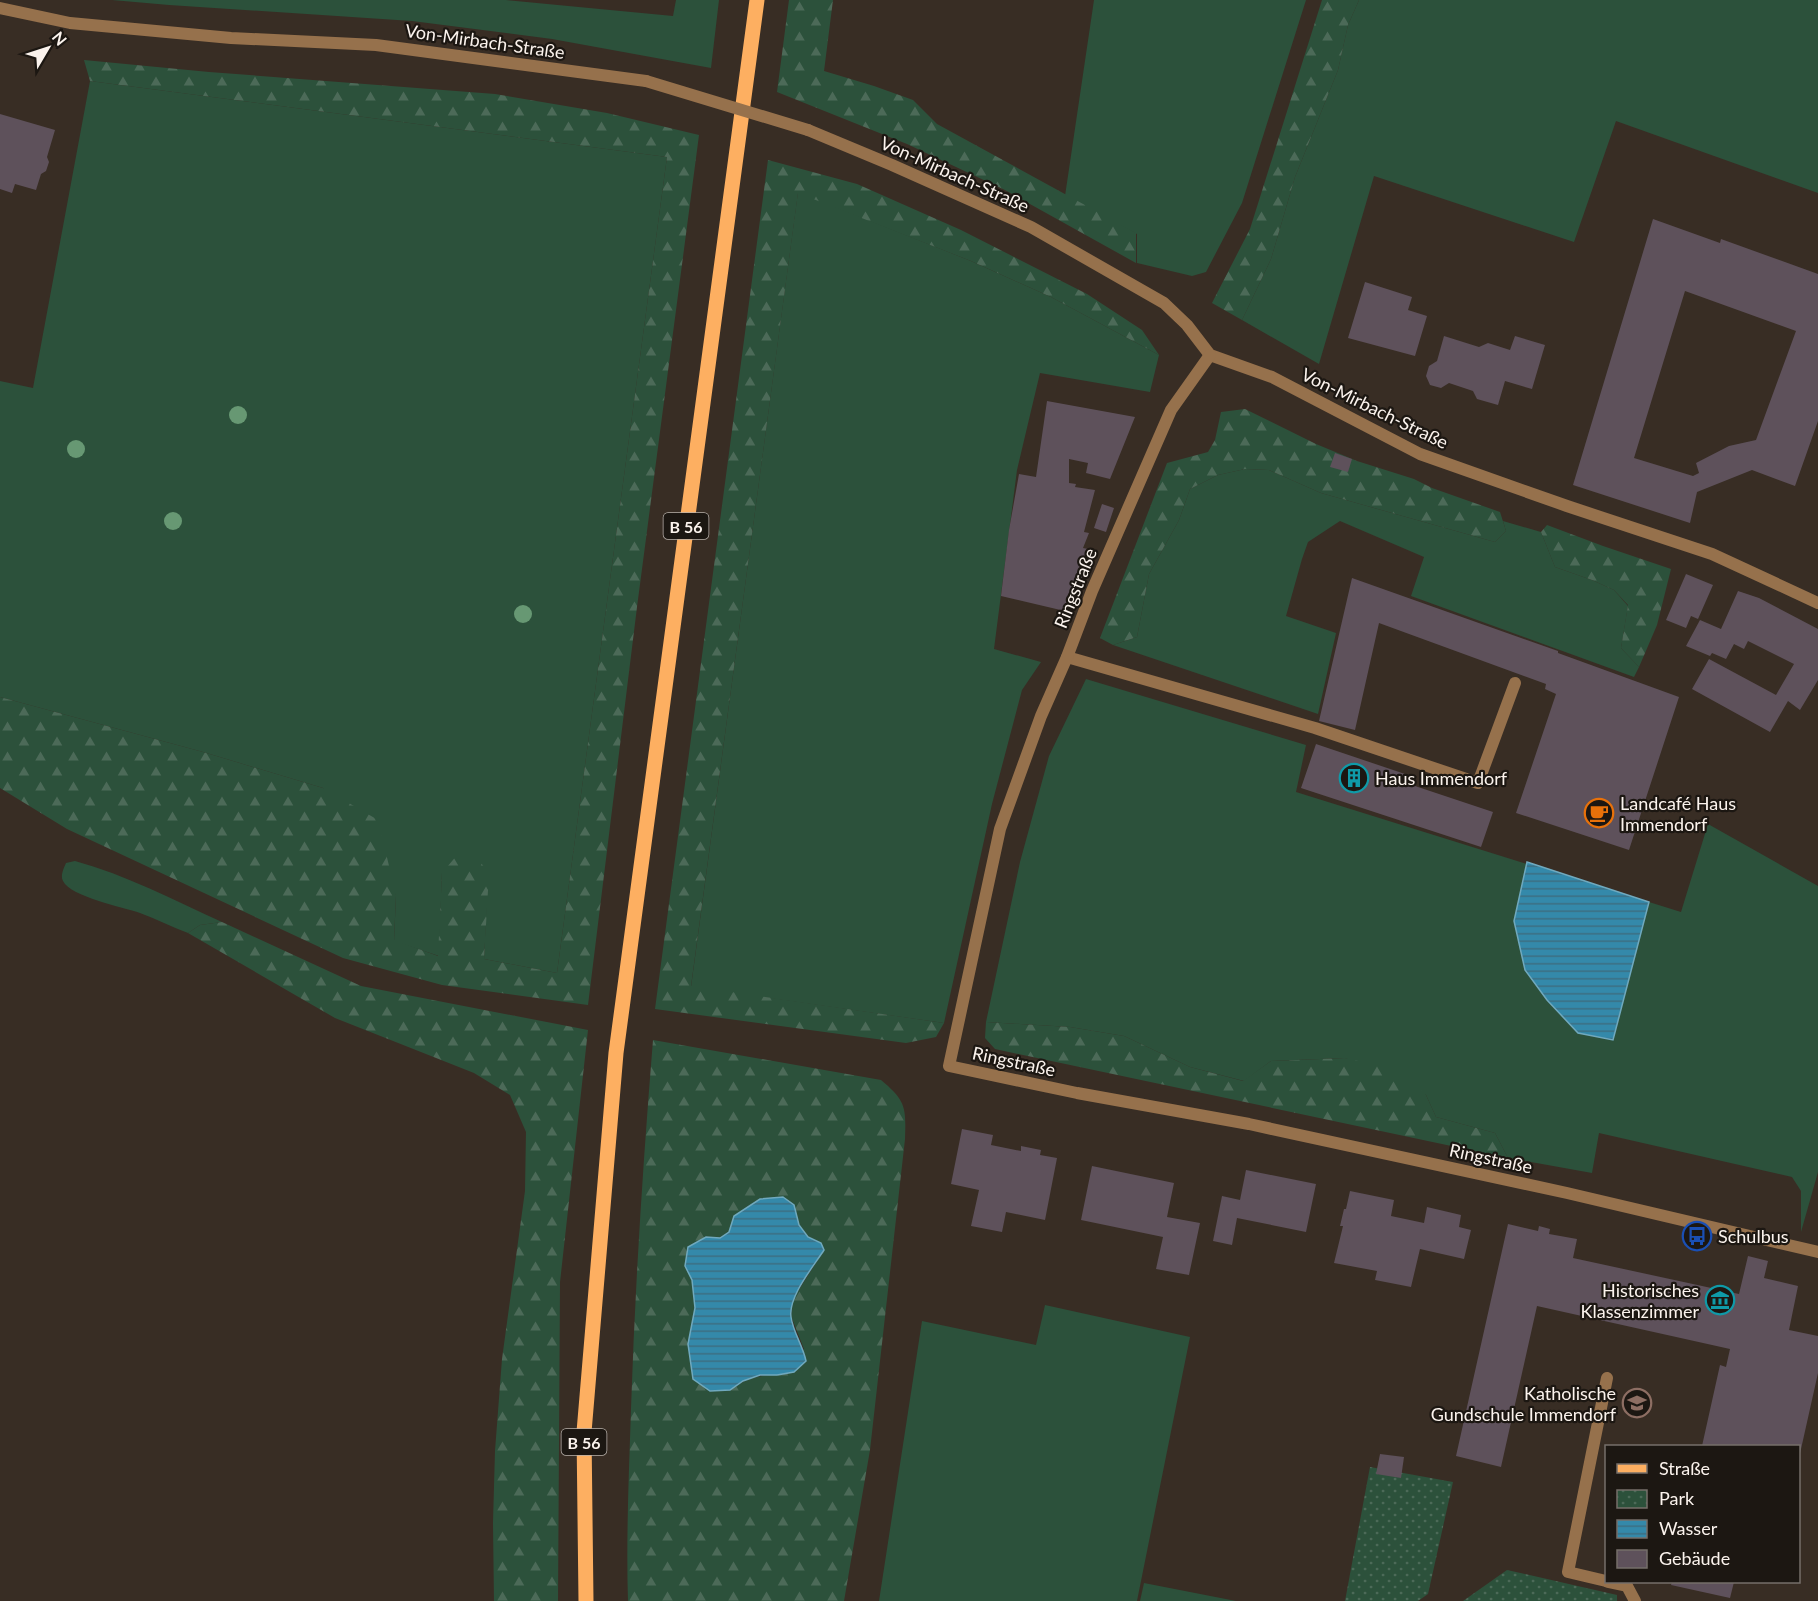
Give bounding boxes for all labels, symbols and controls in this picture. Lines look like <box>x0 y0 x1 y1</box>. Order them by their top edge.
north arrow <box>18 18 78 78</box>
street label: Von-Mirbach-Straße <box>404 19 566 63</box>
text: N <box>49 27 71 49</box>
street label: Von-Mirbach-Straße <box>877 131 1033 217</box>
street label: Von-Mirbach-Straße <box>1298 363 1452 453</box>
road number: B 56 <box>664 513 708 539</box>
street label: Ringstraße <box>1049 545 1101 631</box>
building icon: Haus Immendorf <box>1338 762 1370 794</box>
place label: Haus Immendorf <box>1375 767 1508 789</box>
place label: Landcafé Haus Immendorf <box>1620 792 1736 835</box>
cafe icon: Landcafé Haus Immendorf <box>1583 797 1615 829</box>
street label: Ringstraße <box>970 1041 1058 1081</box>
street label: Ringstraße <box>1447 1138 1535 1178</box>
bus stop icon: Schulbus <box>1681 1220 1713 1252</box>
place label: Schulbus <box>1718 1225 1789 1247</box>
place label: Historisches Klassenzimmer <box>1581 1279 1699 1322</box>
museum icon: Historisches Klassenzimmer <box>1704 1284 1736 1316</box>
place label: Katholische Gundschule Immendorf <box>1431 1382 1617 1425</box>
school or university icon: Katholische Gundschule Immendorf <box>1621 1387 1653 1419</box>
road number: B 56 <box>562 1429 606 1455</box>
legend <box>1605 1445 1800 1583</box>
text: Straße <box>1659 1457 1710 1479</box>
text: Park <box>1659 1487 1695 1509</box>
text: Wasser <box>1659 1517 1718 1539</box>
text: Gebäude <box>1659 1547 1730 1569</box>

